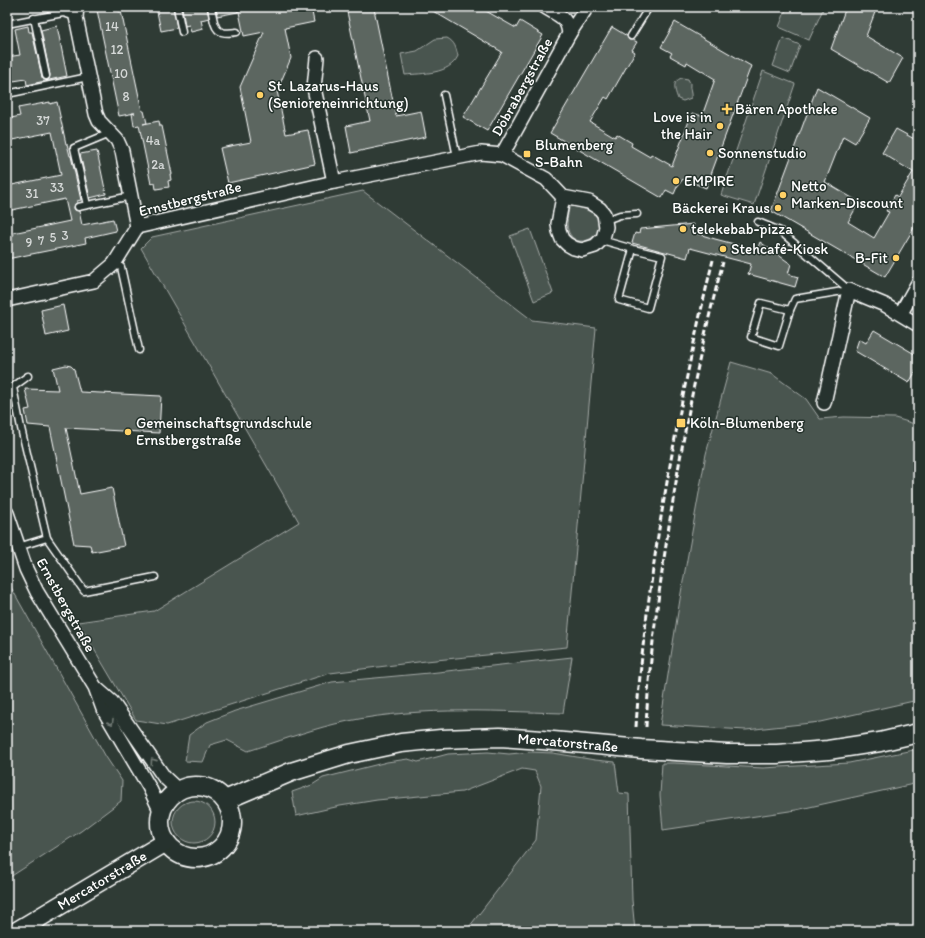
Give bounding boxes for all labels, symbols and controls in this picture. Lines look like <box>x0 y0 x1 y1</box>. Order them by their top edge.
house number: 14 <box>105 19 119 34</box>
street label: Döbrabergstraße <box>488 35 556 139</box>
house number: 12 <box>111 42 124 57</box>
house number: 10 <box>114 66 128 81</box>
place label: St. Lazarus-Haus (Senioreneinrichtung) <box>268 77 409 112</box>
house number: 8 <box>122 89 130 104</box>
marker: St. Lazarus-Haus (Senioreneinrichtung) <box>255 90 265 100</box>
place label: Bären Apotheke <box>735 100 838 118</box>
marker: Bären Apotheke <box>722 104 732 114</box>
place label: Love is in the Hair <box>653 108 712 143</box>
house number: 37 <box>36 113 50 128</box>
marker: Love is in the Hair <box>715 121 725 131</box>
house number: 4a <box>146 133 161 148</box>
place label: Blumenberg S-Bahn <box>535 136 614 171</box>
place label: Sonnenstudio <box>718 144 806 162</box>
marker: Sonnenstudio <box>705 148 715 158</box>
marker: Blumenberg S-Bahn <box>522 149 532 159</box>
house number: 2a <box>151 157 165 172</box>
place label: EMPIRE <box>684 172 734 190</box>
marker: EMPIRE <box>671 176 681 186</box>
place label: Netto Marken-Discount <box>791 177 903 212</box>
street label: Ernstbergstraße <box>137 178 243 220</box>
house number: 33 <box>50 180 64 195</box>
house number: 31 <box>25 186 39 201</box>
marker: Netto Marken-Discount <box>778 190 788 200</box>
place label: Bäckerei Kraus <box>672 199 770 217</box>
marker: Bäckerei Kraus <box>773 203 783 213</box>
place label: telekebab-pizza <box>691 220 793 238</box>
marker: telekebab-pizza <box>678 224 688 234</box>
house number: 3 <box>61 228 69 243</box>
house number: 5 <box>50 230 57 245</box>
house number: 7 <box>38 233 45 248</box>
house number: 9 <box>26 235 33 250</box>
place label: Stehcafé-Kiosk <box>731 240 829 258</box>
marker: Stehcafé-Kiosk <box>718 244 728 254</box>
place label: B-Fit <box>855 249 888 267</box>
marker: B-Fit <box>891 253 901 263</box>
place label: Gemeinschaftsgrundschule Ernstbergstraße <box>136 414 312 449</box>
place label: Köln-Blumenberg <box>690 414 804 432</box>
marker: Köln-Blumenberg <box>675 417 687 429</box>
marker: Gemeinschaftsgrundschule Ernstbergstraße <box>123 427 133 437</box>
street label: Ernstbergstraße <box>33 555 99 655</box>
one-way arrow <box>106 718 113 725</box>
street label: Mercatorstraße <box>517 729 619 756</box>
one-way arrow <box>150 758 158 765</box>
street label: Mercatorstraße <box>54 847 150 914</box>

